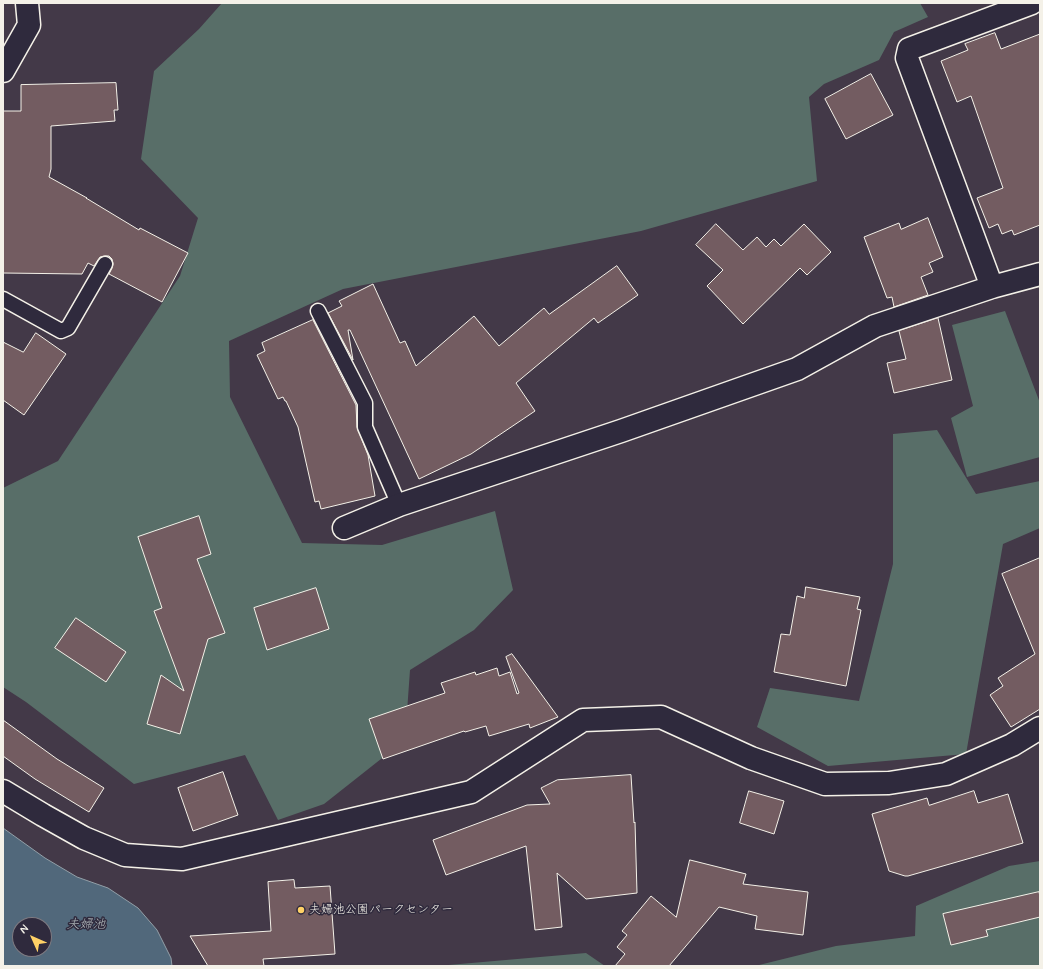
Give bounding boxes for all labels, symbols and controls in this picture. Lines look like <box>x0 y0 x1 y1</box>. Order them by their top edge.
place label: 夫婦池公園パークセンター <box>309 903 453 917</box>
marker: 夫婦池公園パークセンター <box>296 905 306 915</box>
north arrow <box>12 917 52 957</box>
water label: 夫婦池 <box>67 917 105 933</box>
text: N <box>17 922 32 937</box>

